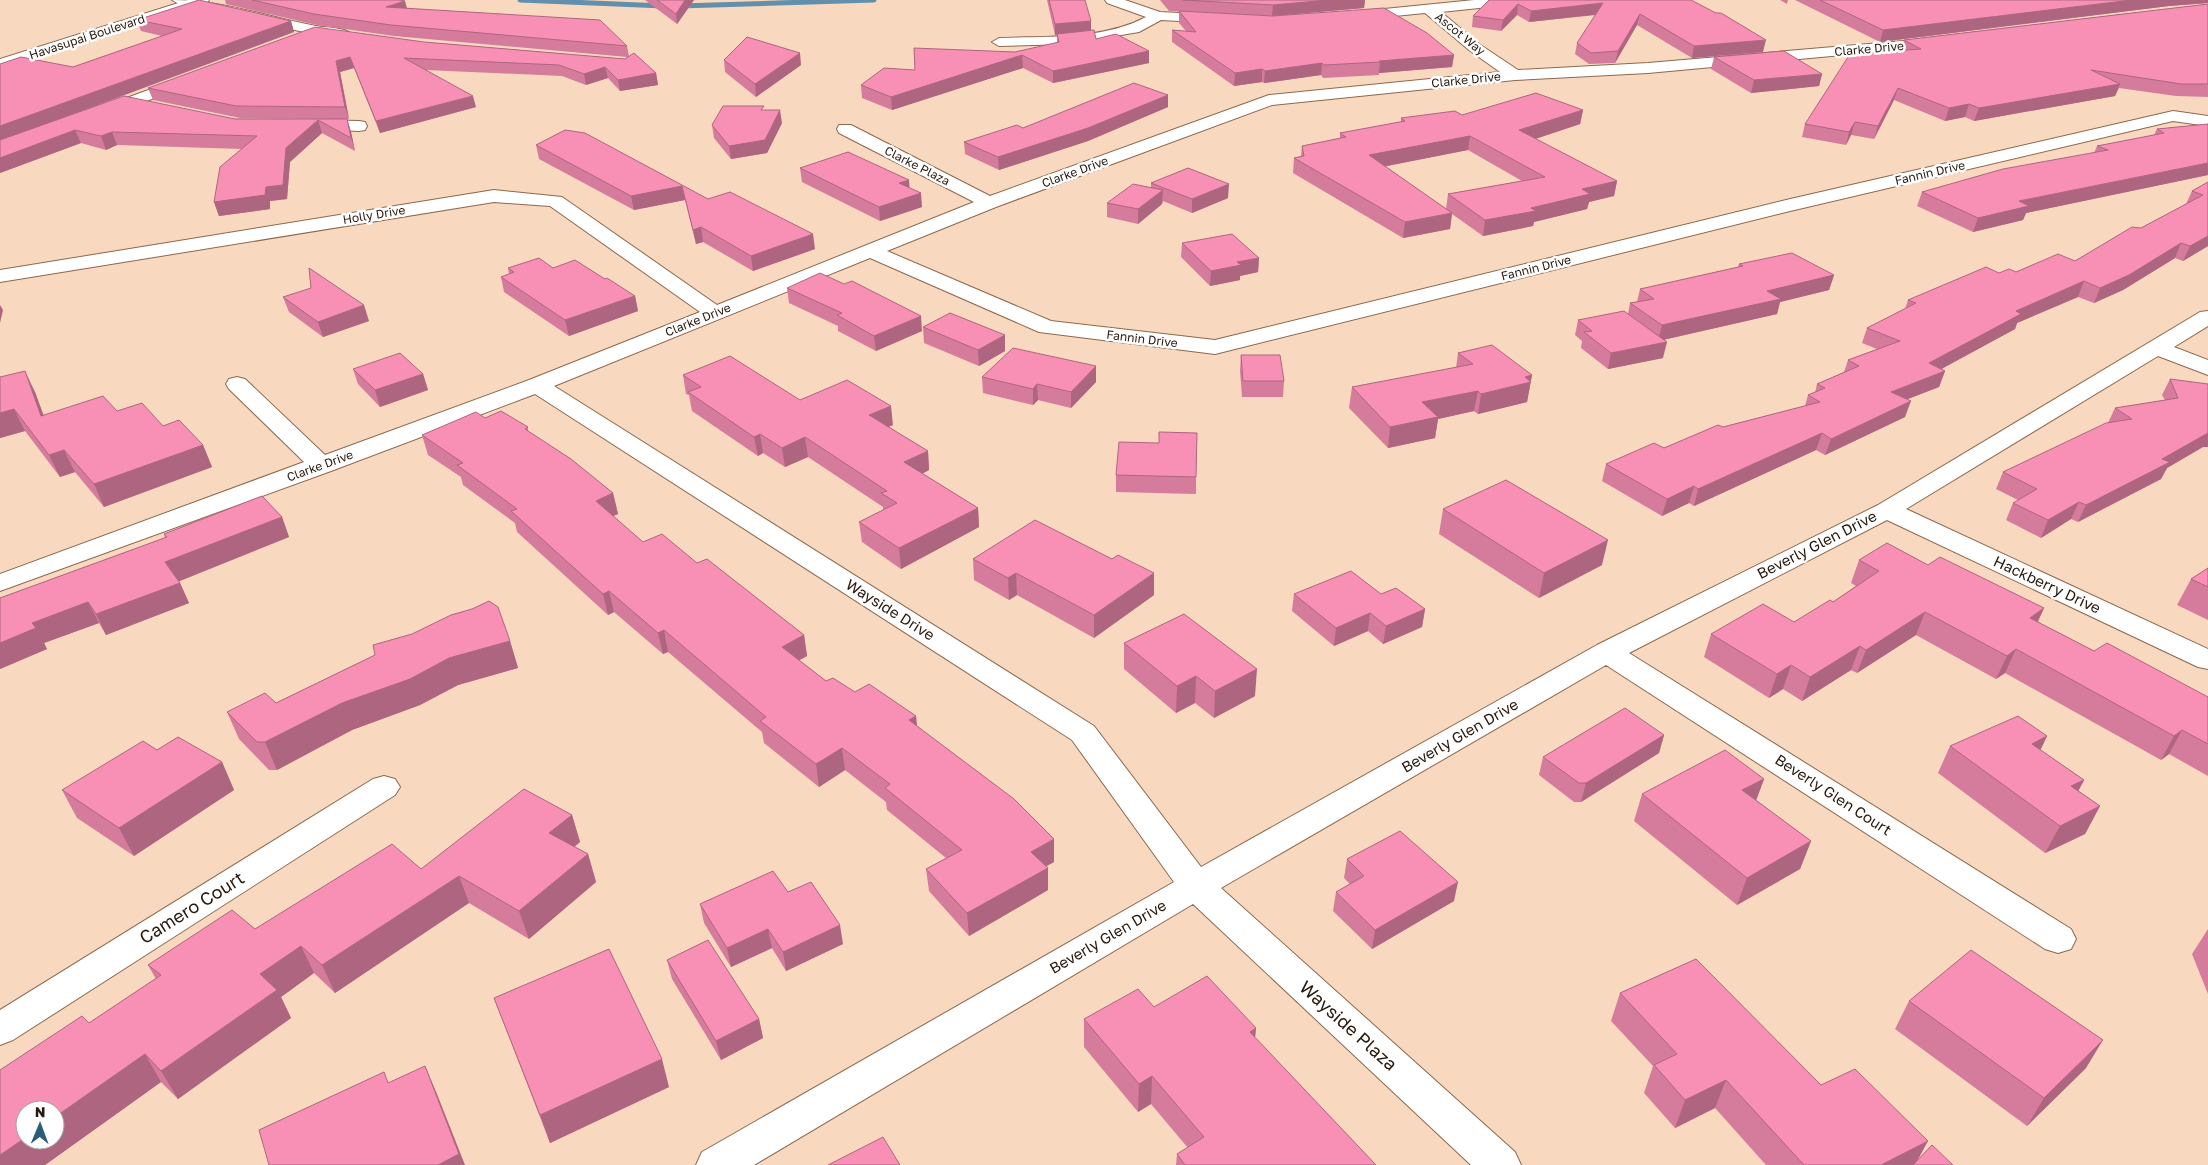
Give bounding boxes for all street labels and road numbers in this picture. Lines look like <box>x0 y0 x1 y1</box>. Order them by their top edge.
street label: Ascot Way <box>1432 9 1489 59</box>
street label: Havasupai Boulevard <box>27 11 147 62</box>
street label: Clarke Drive <box>1834 38 1904 59</box>
street label: Clarke Drive <box>1431 68 1501 91</box>
street label: Clarke Plaza <box>882 143 952 188</box>
street label: Clarke Drive <box>1040 153 1110 190</box>
street label: Fannin Drive <box>1893 157 1967 188</box>
street label: Holly Drive <box>342 202 406 227</box>
street label: Fannin Drive <box>1499 252 1573 283</box>
street label: Clarke Drive <box>663 300 733 340</box>
street label: Fannin Drive <box>1106 327 1179 350</box>
street label: Clarke Drive <box>285 447 355 484</box>
street label: Beverly Glen Drive <box>1754 506 1880 582</box>
street label: Hackberry Drive <box>1991 551 2104 617</box>
street label: Wayside Drive <box>843 575 938 644</box>
street label: Beverly Glen Drive <box>1398 694 1521 776</box>
street label: Beverly Glen Court <box>1772 750 1895 838</box>
street label: Camero Court <box>135 866 248 948</box>
street label: Beverly Glen Drive <box>1046 895 1169 977</box>
street label: Wayside Plaza <box>1295 976 1402 1075</box>

